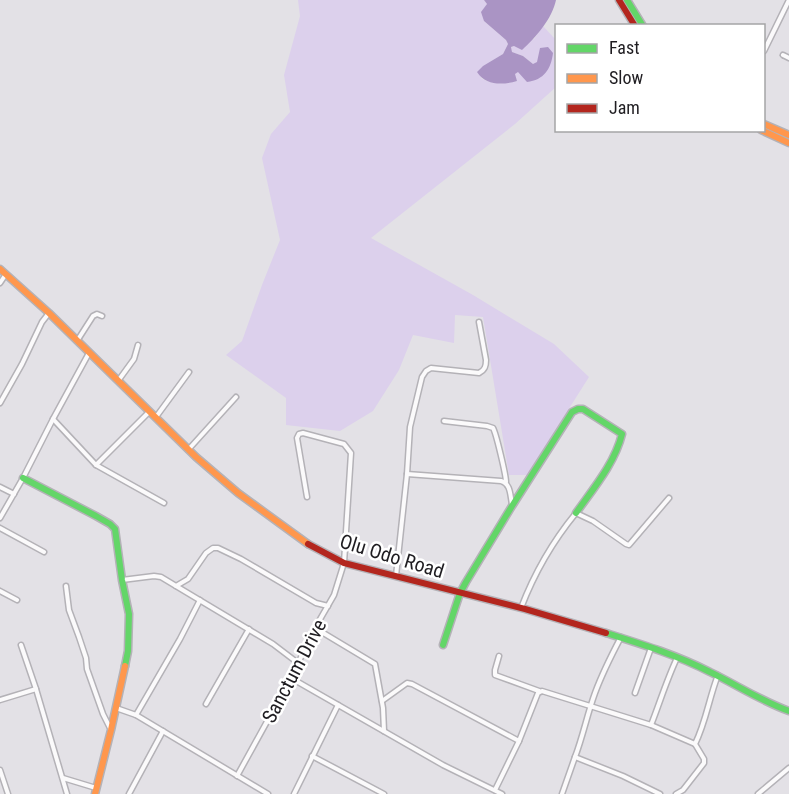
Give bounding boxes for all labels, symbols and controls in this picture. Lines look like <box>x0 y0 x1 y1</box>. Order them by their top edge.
legend <box>555 24 765 132</box>
text: Fast <box>609 37 640 58</box>
text: Slow <box>609 67 644 88</box>
text: Jam <box>609 97 640 118</box>
street label: Olu Odo Road <box>337 529 447 583</box>
street label: Sanctum Drive <box>257 615 331 727</box>

